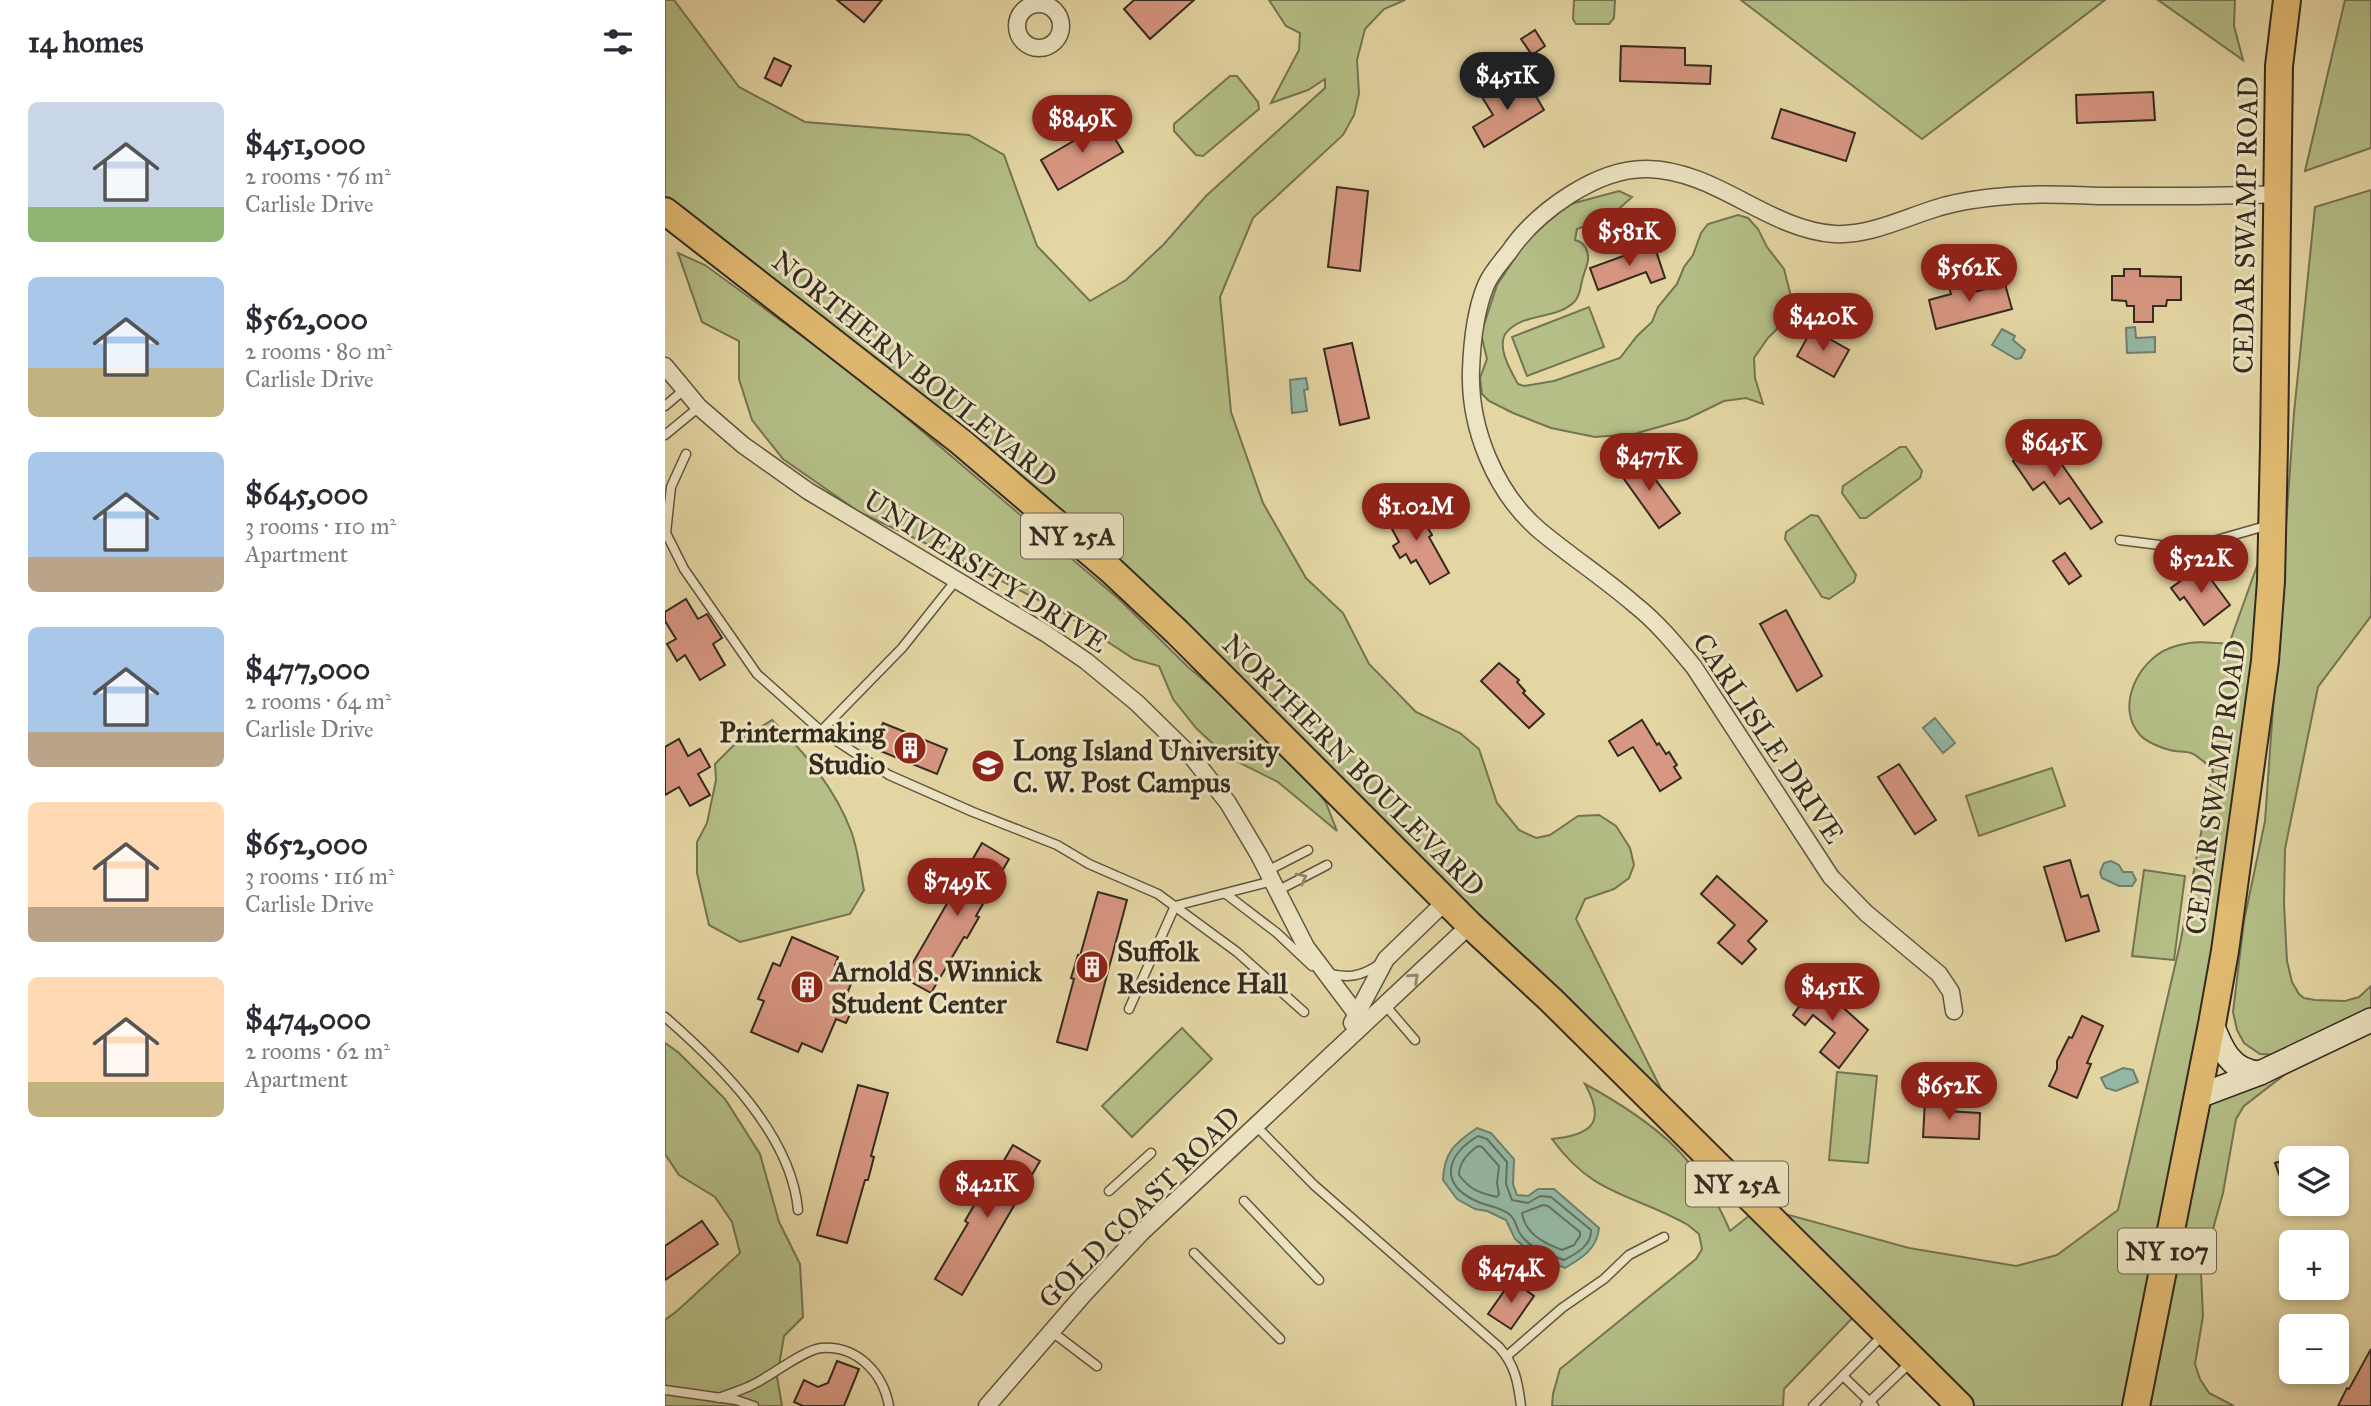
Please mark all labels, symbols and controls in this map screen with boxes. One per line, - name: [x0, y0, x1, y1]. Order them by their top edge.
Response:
- icon: filters: [599, 23, 637, 61]
- text: 14 homes: [28, 24, 143, 60]
- pin: $451K: [1458, 52, 1556, 112]
- text: $451K: [1476, 61, 1538, 89]
- street label: CEDAR SWAMP ROAD: [2225, 76, 2266, 374]
- pin: $849K: [1033, 96, 1131, 155]
- text: $849K: [1048, 104, 1116, 132]
- text: $451,000: [245, 126, 366, 162]
- icon: home: [84, 130, 168, 214]
- text: 2 rooms · 76 m²: [245, 162, 391, 190]
- text: Carlisle Drive: [245, 190, 374, 218]
- pin: $581K: [1580, 208, 1678, 268]
- text: $581K: [1598, 217, 1660, 245]
- street label: NORTHERN BOULEVARD: [765, 243, 1065, 495]
- pin: $562K: [1920, 244, 2018, 304]
- text: $562K: [1937, 253, 2001, 281]
- pin: $420K: [1774, 294, 1872, 353]
- text: $562,000: [245, 301, 368, 337]
- text: $420K: [1789, 302, 1857, 330]
- icon: home: [84, 305, 168, 389]
- text: 2 rooms · 80 m²: [245, 337, 392, 365]
- text: Carlisle Drive: [245, 365, 374, 393]
- pin: $645K: [2005, 420, 2103, 479]
- text: $645K: [2021, 428, 2087, 456]
- pin: $477K: [1600, 434, 1698, 493]
- text: $477K: [1616, 442, 1682, 470]
- text: $645,000: [245, 476, 368, 512]
- icon: home: [84, 480, 168, 564]
- street label: UNIVERSITY DRIVE: [857, 482, 1114, 661]
- pin: $1.02M: [1359, 484, 1473, 543]
- text: $1.02M: [1378, 492, 1454, 520]
- text: 3 rooms · 110 m²: [245, 512, 396, 540]
- road number: NY 25A: [1021, 514, 1123, 558]
- pin: $522K: [2152, 536, 2250, 595]
- text: Apartment: [245, 540, 348, 568]
- text: $522K: [2169, 544, 2233, 572]
- street label: CARLISLE DRIVE: [1685, 626, 1852, 850]
- street label: NORTHERN BOULEVARD: [1215, 627, 1492, 904]
- street label: CEDAR SWAMP ROAD: [2177, 637, 2254, 937]
- text: $477,000: [245, 651, 370, 687]
- icon: home: [84, 655, 168, 739]
- text: 2 rooms · 64 m²: [245, 687, 391, 715]
- text: Carlisle Drive: [245, 715, 374, 743]
- place label: Printermaking Studio: [720, 715, 886, 782]
- building icon: Printermaking Studio: [891, 729, 929, 767]
- place label: Long Island University C. W. Post Campus: [1013, 733, 1280, 800]
- school or university icon: Long Island University C. W. Post Campus: [969, 747, 1007, 785]
- text: $652,000: [245, 826, 368, 862]
- icon: home: [84, 830, 168, 914]
- pin: $749K: [908, 858, 1006, 918]
- text: 3 rooms · 116 m²: [245, 862, 395, 890]
- text: $749K: [923, 867, 991, 895]
- one-way arrow: [1295, 873, 1307, 887]
- text: Carlisle Drive: [245, 890, 374, 918]
- place label: Suffolk Residence Hall: [1117, 934, 1288, 1001]
- building icon: Suffolk Residence Hall: [1073, 948, 1111, 986]
- place label: Arnold S. Winnick Student Center: [829, 954, 1043, 1021]
- pin: $451K: [1783, 964, 1881, 1023]
- building icon: Arnold S. Winnick Student Center: [788, 968, 826, 1006]
- text: $451K: [1801, 972, 1863, 1000]
- one-way arrow: [1406, 973, 1419, 986]
- text: $474,000: [245, 1001, 371, 1037]
- icon: home: [84, 1005, 168, 1089]
- text: 2 rooms · 62 m²: [245, 1037, 390, 1065]
- pin: $652K: [1900, 1062, 1998, 1122]
- text: Apartment: [245, 1065, 348, 1093]
- text: $652K: [1917, 1071, 1981, 1099]
- street label: GOLD COAST ROAD: [1031, 1099, 1248, 1316]
- map controls: [2279, 1146, 2349, 1384]
- button: layers: [2279, 1146, 2349, 1216]
- pin: $421K: [938, 1160, 1036, 1220]
- road number: NY 25A: [1686, 1162, 1788, 1206]
- text: $421K: [955, 1169, 1019, 1197]
- road number: NY 107: [2118, 1228, 2216, 1274]
- button: +: [2279, 1230, 2349, 1300]
- pin: $474K: [1462, 1246, 1560, 1305]
- text: $474K: [1478, 1254, 1544, 1282]
- button: −: [2279, 1314, 2349, 1384]

